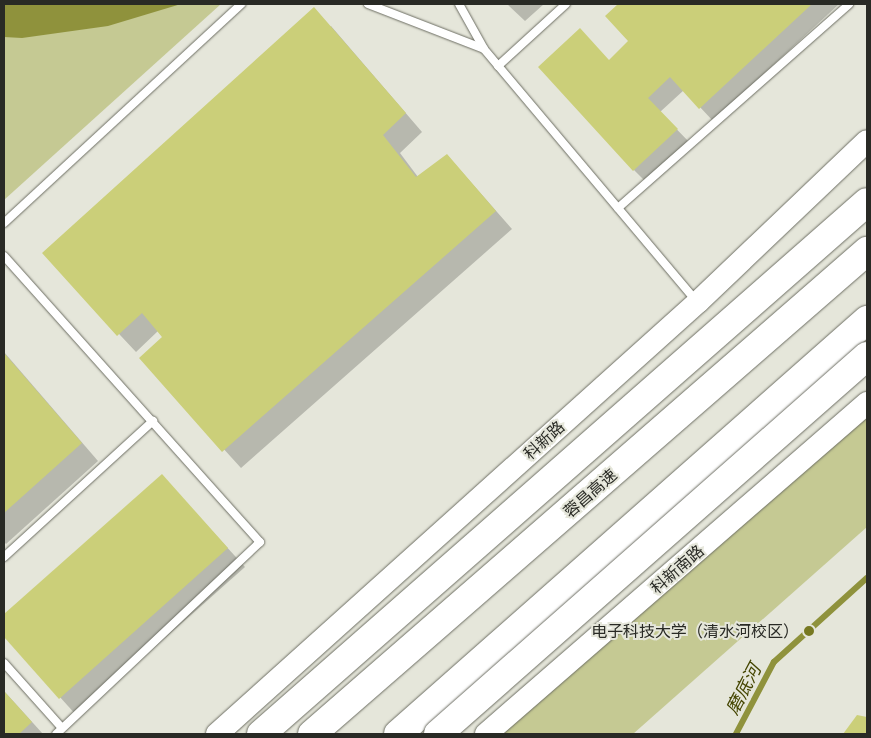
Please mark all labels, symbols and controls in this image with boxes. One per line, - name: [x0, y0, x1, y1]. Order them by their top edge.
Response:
- street label: 科新路: [520, 417, 568, 463]
- street label: 蓉昌高速: [560, 465, 620, 521]
- street label: 科新南路: [647, 541, 707, 597]
- place label: 电子科技大学（清水河校区）: [591, 621, 799, 641]
- marker: 电子科技大学（清水河校区）: [803, 625, 815, 637]
- water label: 磨底河: [721, 660, 765, 718]

